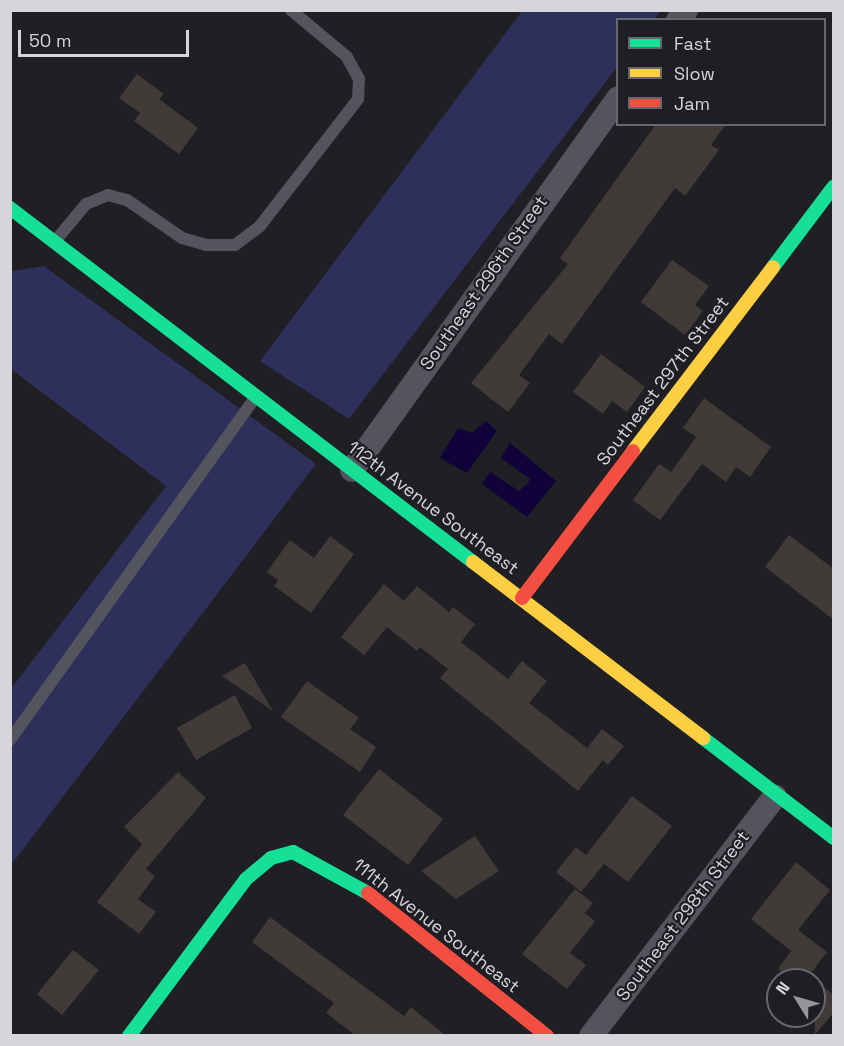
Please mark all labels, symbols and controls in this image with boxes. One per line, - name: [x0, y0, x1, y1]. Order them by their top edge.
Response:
- scale bar: [21, 18, 192, 56]
- legend: [616, 18, 826, 126]
- text: 50 m: [29, 29, 71, 52]
- text: Fast: [674, 32, 711, 55]
- text: Slow: [674, 62, 715, 85]
- text: Jam: [674, 92, 710, 115]
- street label: Southeast 296th Street: [416, 192, 552, 374]
- street label: Southeast 297th Street: [592, 292, 734, 470]
- street label: 112th Avenue Southeast: [343, 436, 523, 580]
- street label: Southeast 298th Street: [612, 827, 754, 1005]
- street label: 111th Avenue Southeast: [348, 854, 524, 998]
- north arrow: [766, 968, 826, 1028]
- text: N: [771, 977, 794, 999]

